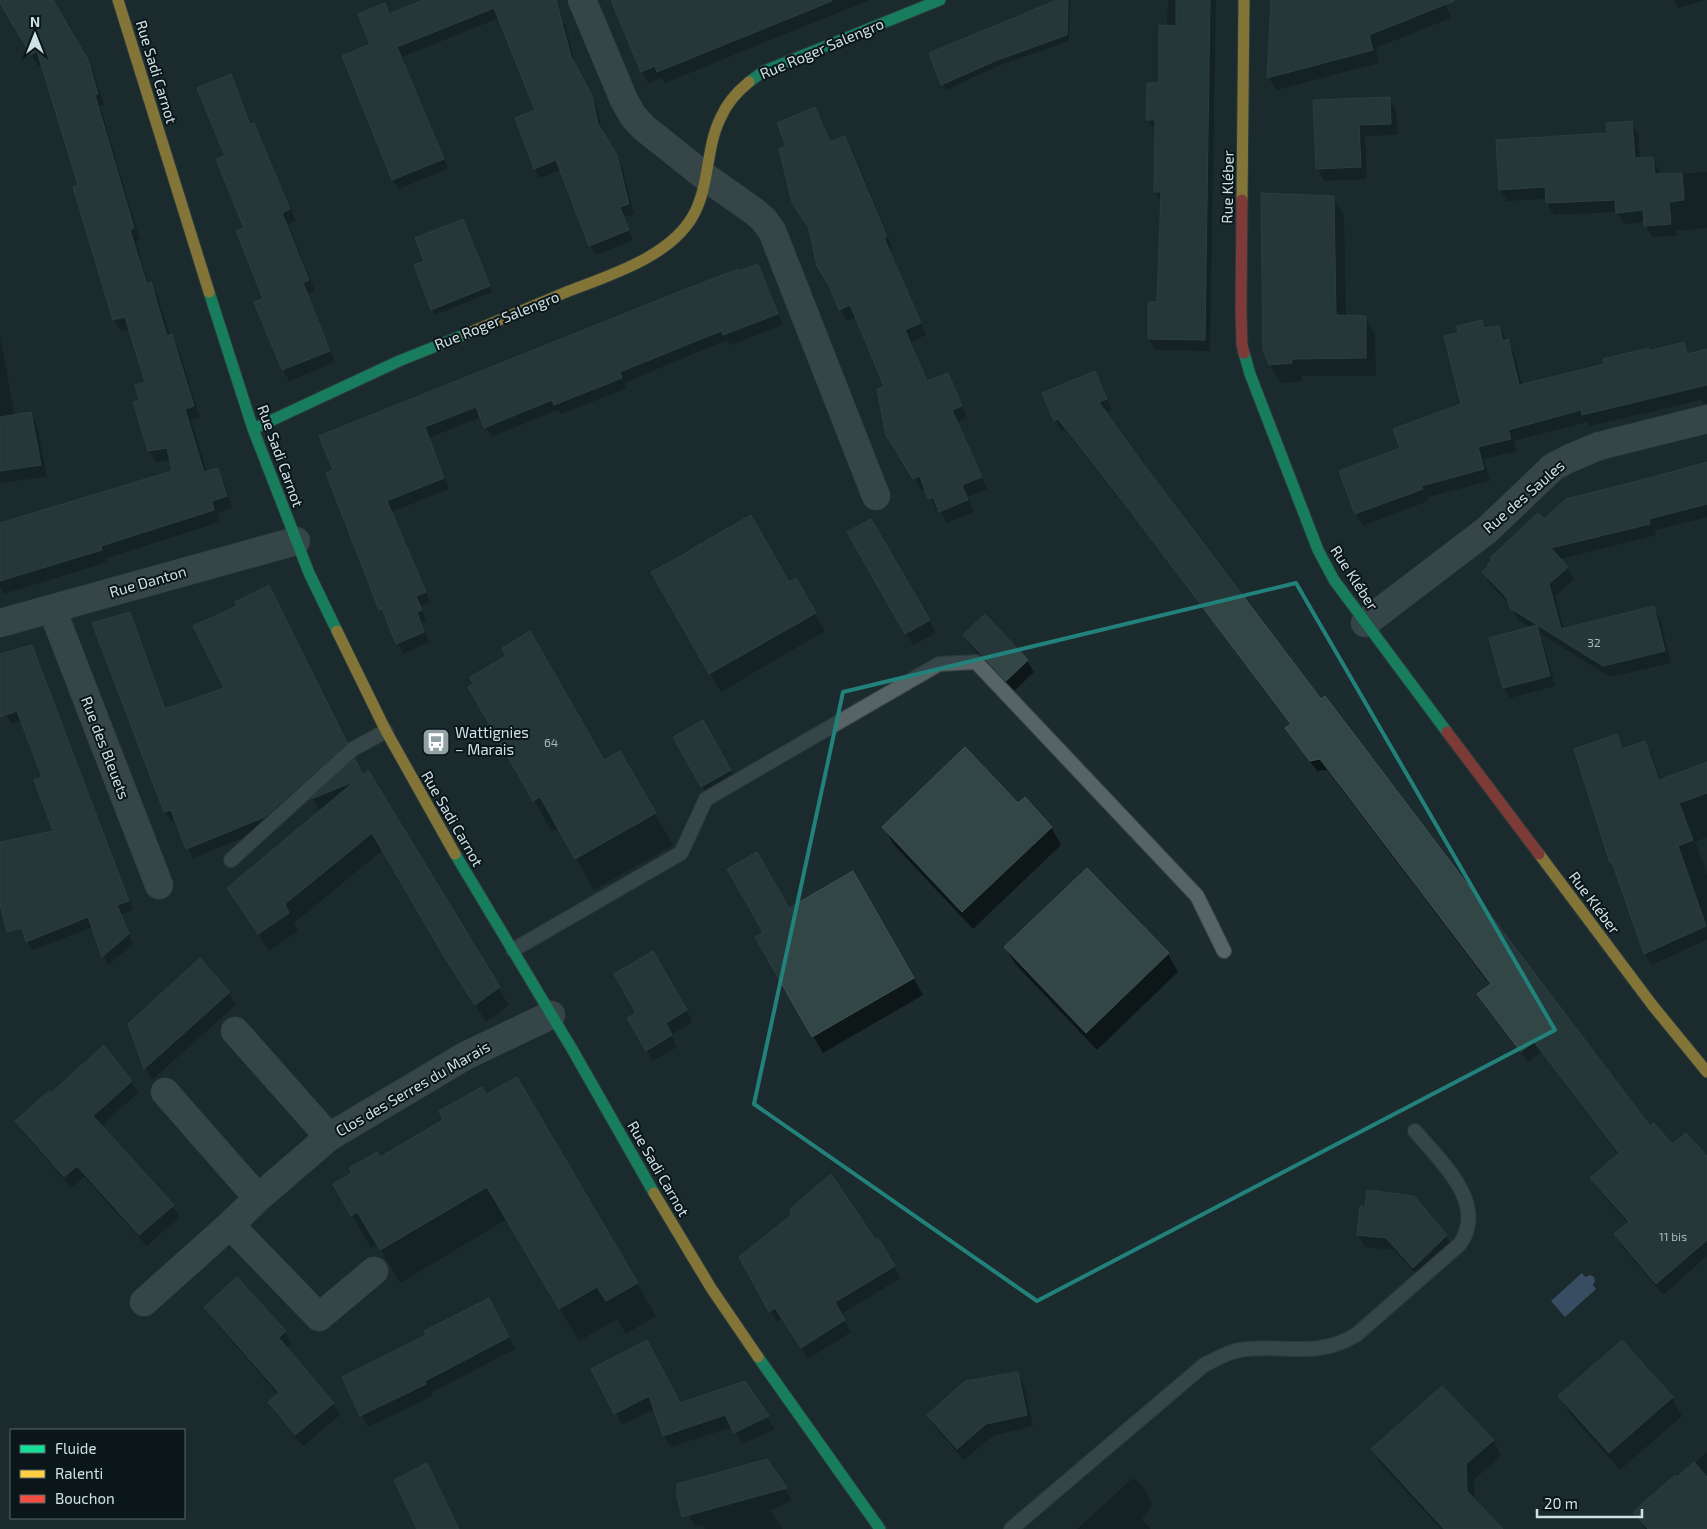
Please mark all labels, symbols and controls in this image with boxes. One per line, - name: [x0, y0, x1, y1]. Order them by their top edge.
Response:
- north arrow: [10, 10, 60, 60]
- text: N: [30, 13, 40, 30]
- street label: Rue Roger Salengro: [757, 14, 886, 82]
- street label: Rue Sadi Carnot: [133, 18, 181, 126]
- street label: Rue Kléber: [1217, 150, 1237, 224]
- street label: Rue Roger Salengro: [432, 287, 562, 353]
- street label: Rue Sadi Carnot: [254, 402, 308, 509]
- street label: Rue des Saules: [1479, 456, 1568, 537]
- street label: Rue Kléber: [1327, 542, 1382, 613]
- street label: Rue Danton: [107, 561, 188, 601]
- house number: 32: [1587, 635, 1601, 649]
- street label: Rue des Bleuets: [78, 694, 134, 802]
- place label: Wattignies – Marais: [455, 723, 529, 758]
- bus stop icon: Wattignies – Marais: [421, 727, 451, 757]
- house number: 64: [544, 735, 558, 749]
- street label: Rue Sadi Carnot: [418, 768, 488, 870]
- street label: Rue Kléber: [1566, 868, 1624, 937]
- street label: Clos des Serres du Marais: [332, 1037, 493, 1140]
- street label: Rue Sadi Carnot: [624, 1118, 694, 1220]
- house number: 11 bis: [1659, 1229, 1687, 1243]
- legend: [10, 1429, 185, 1519]
- text: Fluide: [55, 1439, 96, 1457]
- text: Ralenti: [55, 1464, 103, 1482]
- scale bar: [1537, 1486, 1642, 1518]
- text: Bouchon: [55, 1489, 115, 1507]
- text: 20 m: [1544, 1494, 1578, 1512]

